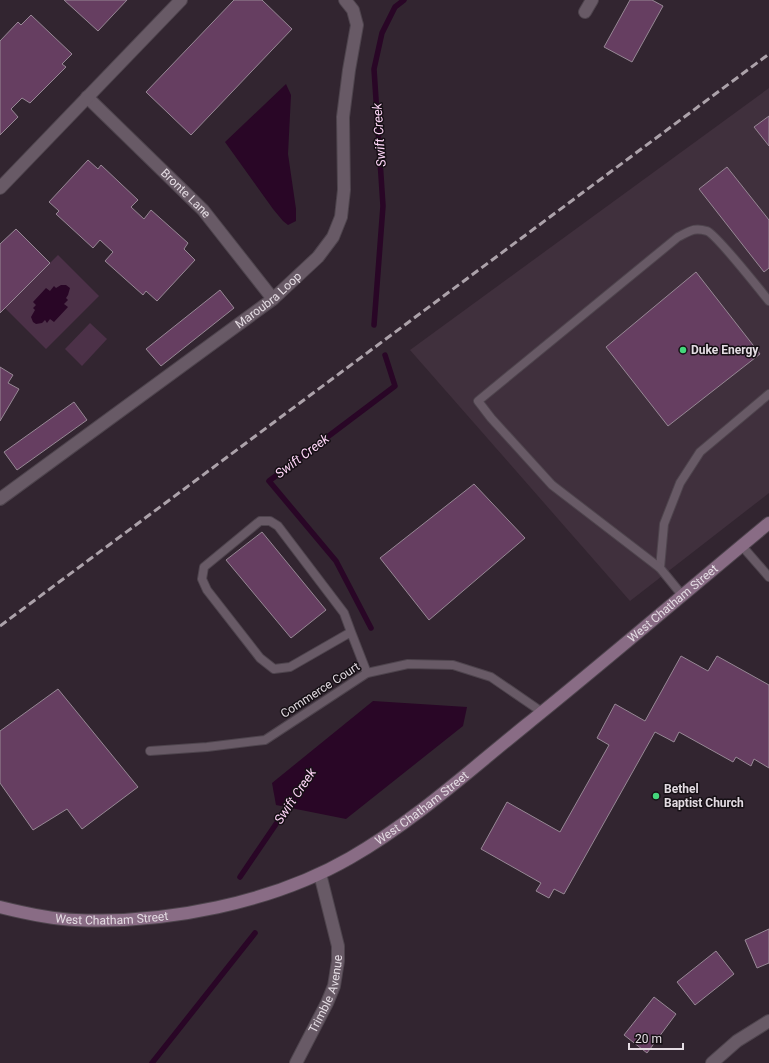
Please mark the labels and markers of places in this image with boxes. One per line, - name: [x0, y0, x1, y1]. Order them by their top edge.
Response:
- place label: Duke Energy: [691, 343, 759, 357]
- marker: Duke Energy: [678, 345, 688, 355]
- place label: Bethel Baptist Church: [664, 782, 744, 810]
- marker: Bethel Baptist Church: [651, 791, 661, 801]

